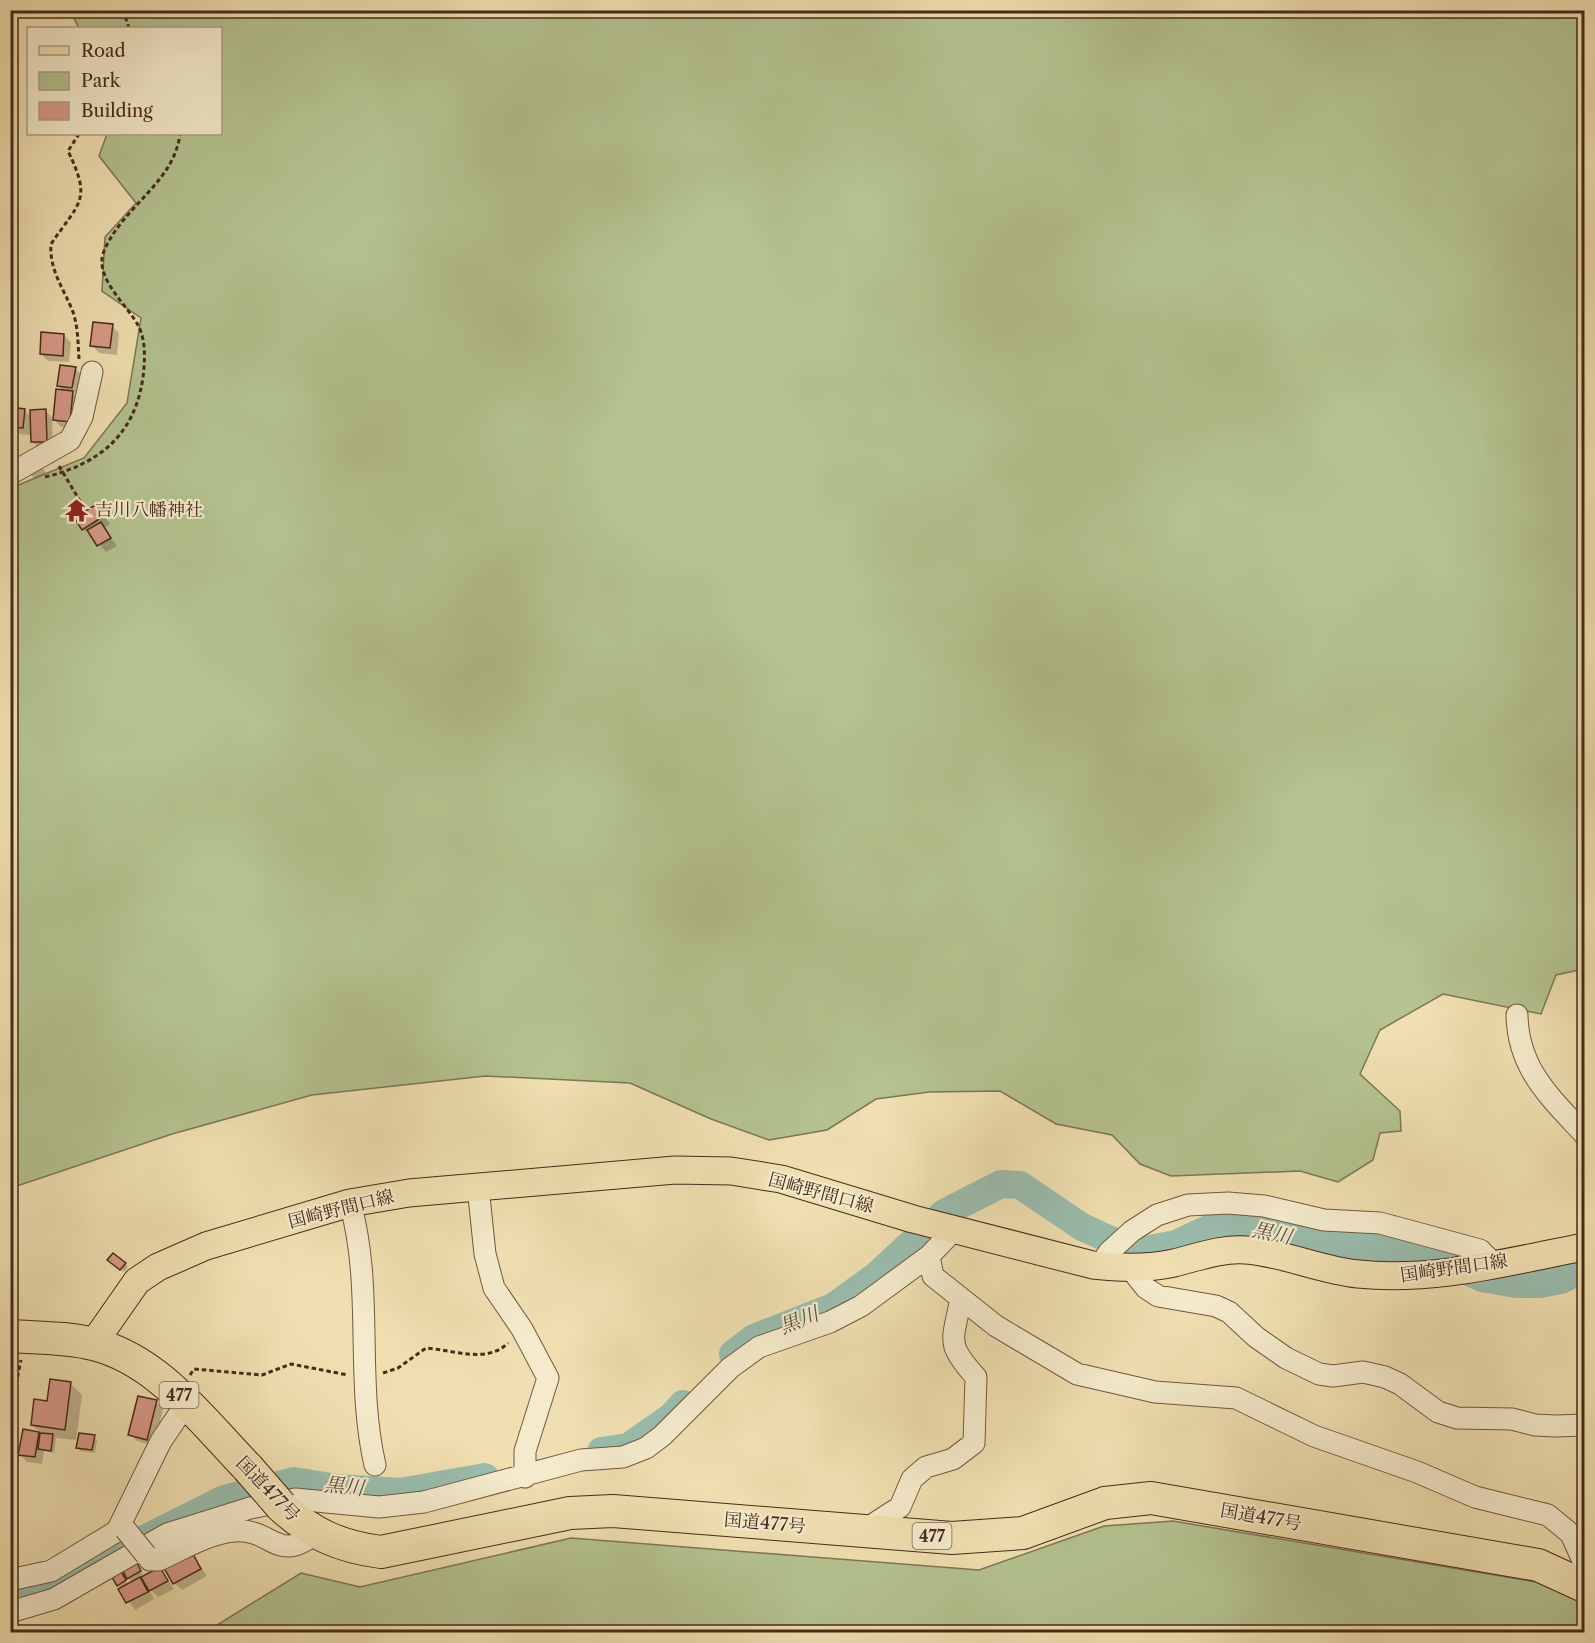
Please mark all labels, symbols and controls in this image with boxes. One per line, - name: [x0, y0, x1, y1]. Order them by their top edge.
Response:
- legend: [27, 27, 222, 135]
- text: Road: [81, 40, 126, 62]
- text: Park: [81, 70, 122, 92]
- text: Building: [81, 100, 153, 122]
- temple icon: 吉川八幡神社: [64, 497, 90, 523]
- place label: 吉川八幡神社: [95, 499, 203, 521]
- street label: 国崎野間口線: [766, 1168, 876, 1218]
- street label: 国崎野間口線: [286, 1185, 396, 1233]
- water label: 黒川: [1250, 1217, 1296, 1249]
- street label: 国崎野間口線: [1399, 1250, 1509, 1286]
- water label: 黒川: [776, 1301, 824, 1339]
- road number: 477: [160, 1382, 198, 1408]
- street label: 国道477号: [232, 1452, 304, 1526]
- water label: 黒川: [323, 1472, 367, 1500]
- street label: 国道477号: [1219, 1499, 1303, 1535]
- street label: 国道477号: [723, 1508, 807, 1538]
- road number: 477: [912, 1523, 952, 1549]

